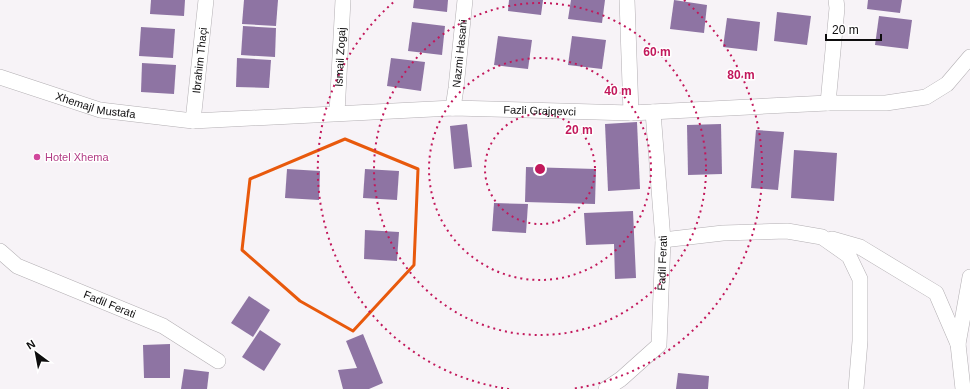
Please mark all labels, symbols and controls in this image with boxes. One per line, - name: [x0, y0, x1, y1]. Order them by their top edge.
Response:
- scale bar: [826, 16, 881, 42]
- street label: Nazmi Hasani: [450, 19, 469, 88]
- text: 20 m: [832, 23, 859, 37]
- street label: Ibrahim Thaçi: [190, 27, 209, 94]
- street label: Ismail Zogaj: [332, 27, 348, 87]
- text: 60 m: [643, 45, 671, 59]
- text: 80 m: [727, 68, 755, 82]
- text: 40 m: [604, 84, 632, 98]
- street label: Xhemajl Mustafa: [54, 90, 137, 120]
- street label: Fazli Grajqevci: [503, 103, 576, 117]
- text: 20 m: [565, 123, 593, 137]
- place label: Hotel Xhema: [45, 151, 109, 163]
- marker: Hotel Xhema: [32, 152, 42, 162]
- centre of rings: [533, 162, 547, 176]
- street label: Fadil Ferati: [655, 235, 669, 291]
- street label: Fadil Ferati: [82, 288, 138, 320]
- north arrow: [16, 333, 56, 373]
- text: N: [24, 337, 37, 352]

